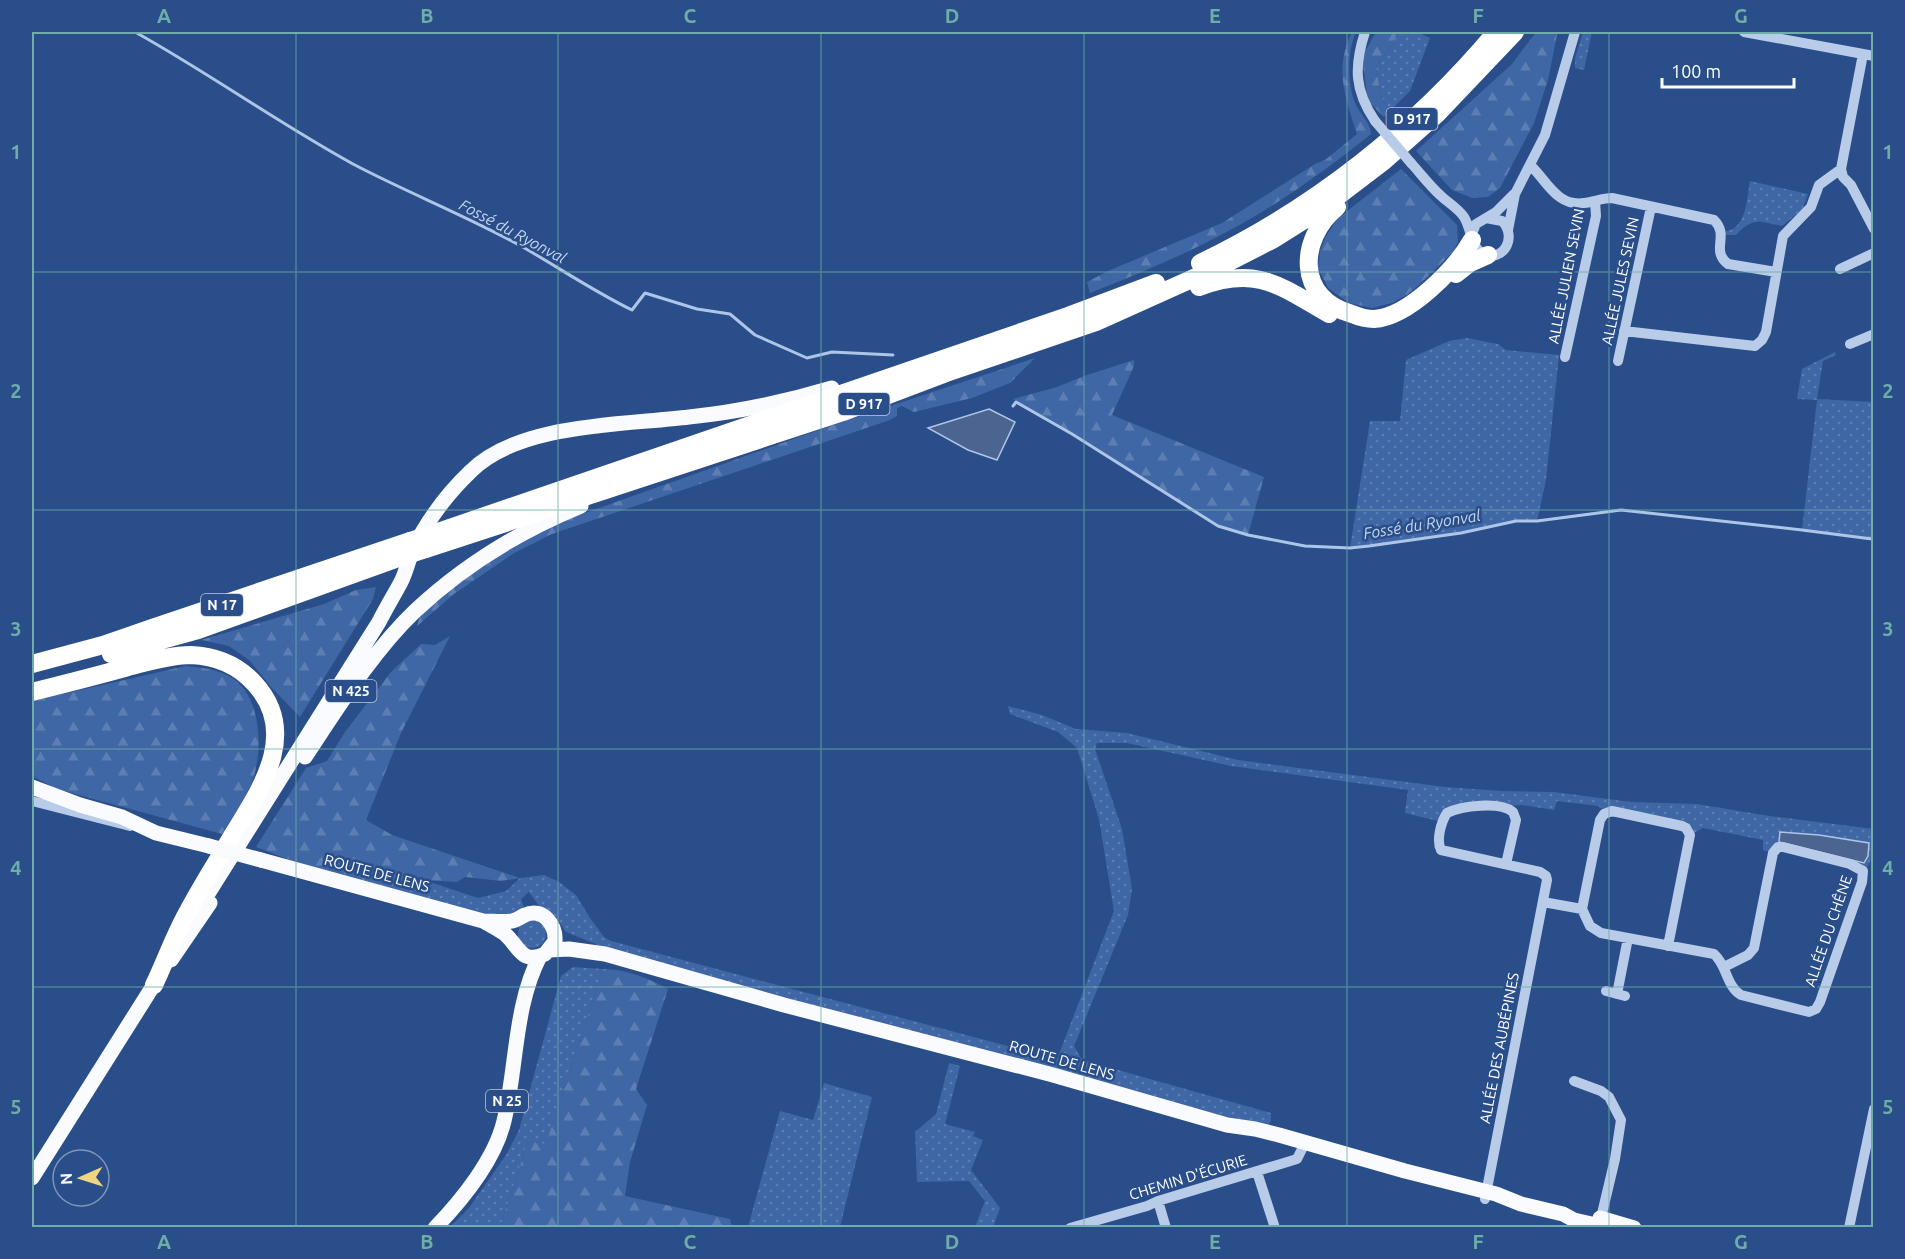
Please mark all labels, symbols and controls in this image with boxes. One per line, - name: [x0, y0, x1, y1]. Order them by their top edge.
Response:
- text: A: [157, 4, 171, 27]
- text: B: [420, 4, 434, 27]
- text: C: [684, 4, 697, 27]
- text: D: [945, 4, 959, 27]
- text: E: [1209, 4, 1221, 27]
- text: F: [1472, 4, 1484, 27]
- text: G: [1734, 4, 1748, 27]
- scale bar: [1662, 51, 1794, 89]
- text: 100 m: [1671, 61, 1721, 81]
- road number: D 917: [1386, 108, 1438, 130]
- text: 1: [10, 140, 22, 163]
- text: 1: [1882, 140, 1894, 163]
- water label: Fossé du Ryonval: [456, 195, 570, 267]
- street label: ALLÉE JULIEN SEVIN: [1545, 207, 1587, 345]
- street label: ALLÉE JULES SEVIN: [1598, 215, 1642, 347]
- text: 2: [10, 379, 22, 402]
- text: 2: [1882, 379, 1894, 402]
- road number: D 917: [838, 393, 890, 415]
- water label: Fossé du Ryonval: [1362, 506, 1483, 542]
- road number: N 17: [201, 594, 243, 616]
- text: 3: [10, 617, 22, 640]
- text: 3: [1882, 617, 1894, 640]
- road number: N 425: [326, 680, 376, 702]
- street label: ROUTE DE LENS: [322, 851, 432, 895]
- text: 4: [10, 856, 22, 879]
- text: 4: [1882, 856, 1894, 879]
- street label: ALLÉE DU CHÊNE: [1801, 873, 1855, 989]
- street label: ALLÉE DES AUBÉPINES: [1476, 971, 1522, 1125]
- street label: ROUTE DE LENS: [1008, 1037, 1117, 1083]
- road number: N 25: [486, 1090, 528, 1112]
- text: 5: [10, 1095, 22, 1118]
- text: 5: [1882, 1095, 1894, 1118]
- north arrow: [51, 1148, 111, 1208]
- street label: CHEMIN D'ÉCURIE: [1127, 1151, 1249, 1203]
- text: N: [57, 1172, 75, 1185]
- text: A: [157, 1230, 171, 1253]
- text: B: [420, 1230, 434, 1253]
- text: C: [684, 1230, 697, 1253]
- text: D: [945, 1230, 959, 1253]
- text: E: [1209, 1230, 1221, 1253]
- text: F: [1472, 1230, 1484, 1253]
- text: G: [1734, 1230, 1748, 1253]

